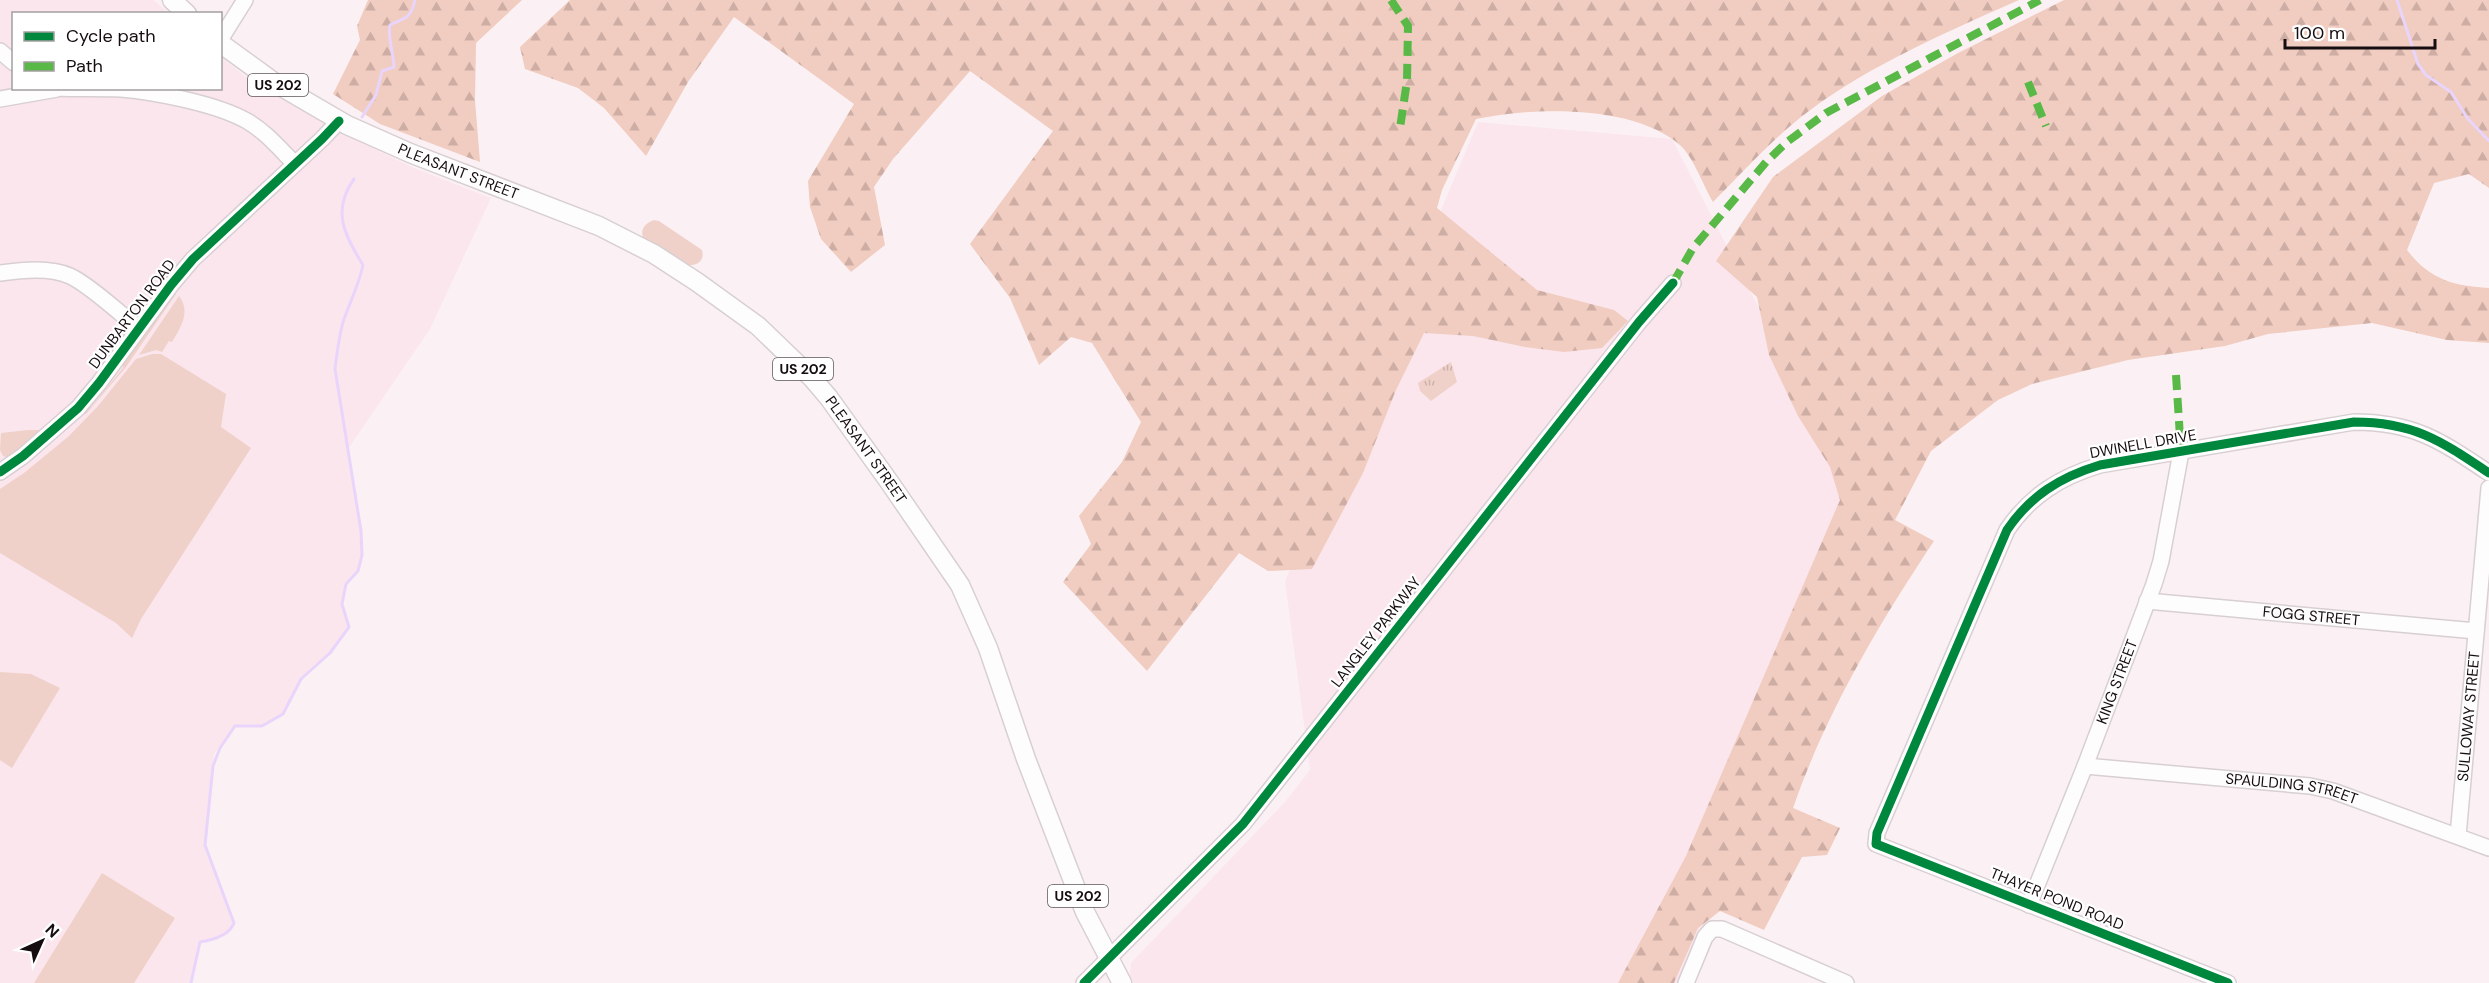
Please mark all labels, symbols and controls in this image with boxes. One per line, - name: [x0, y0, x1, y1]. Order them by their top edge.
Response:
- legend: [12, 12, 222, 90]
- scale bar: [2285, 12, 2435, 50]
- text: 100 m: [2294, 21, 2345, 45]
- text: Cycle path: [66, 24, 156, 48]
- text: Path: [66, 54, 103, 78]
- road number: US 202: [248, 74, 308, 96]
- street label: PLEASANT STREET: [395, 139, 521, 204]
- street label: DUNBARTON ROAD: [84, 255, 180, 373]
- road number: US 202: [773, 358, 833, 380]
- street label: PLEASANT STREET: [821, 392, 911, 508]
- street label: DWINELL DRIVE: [2088, 425, 2198, 463]
- street label: LANGLEY PARKWAY: [1327, 573, 1426, 691]
- street label: FOGG STREET: [2262, 602, 2361, 630]
- street label: KING STREET: [2092, 636, 2142, 727]
- street label: SULLOWAY STREET: [2453, 650, 2484, 783]
- street label: SPAULDING STREET: [2224, 769, 2361, 809]
- street label: THAYER POND ROAD: [1987, 863, 2127, 935]
- road number: US 202: [1048, 885, 1108, 907]
- north arrow: [12, 911, 72, 971]
- text: N: [41, 919, 64, 942]

